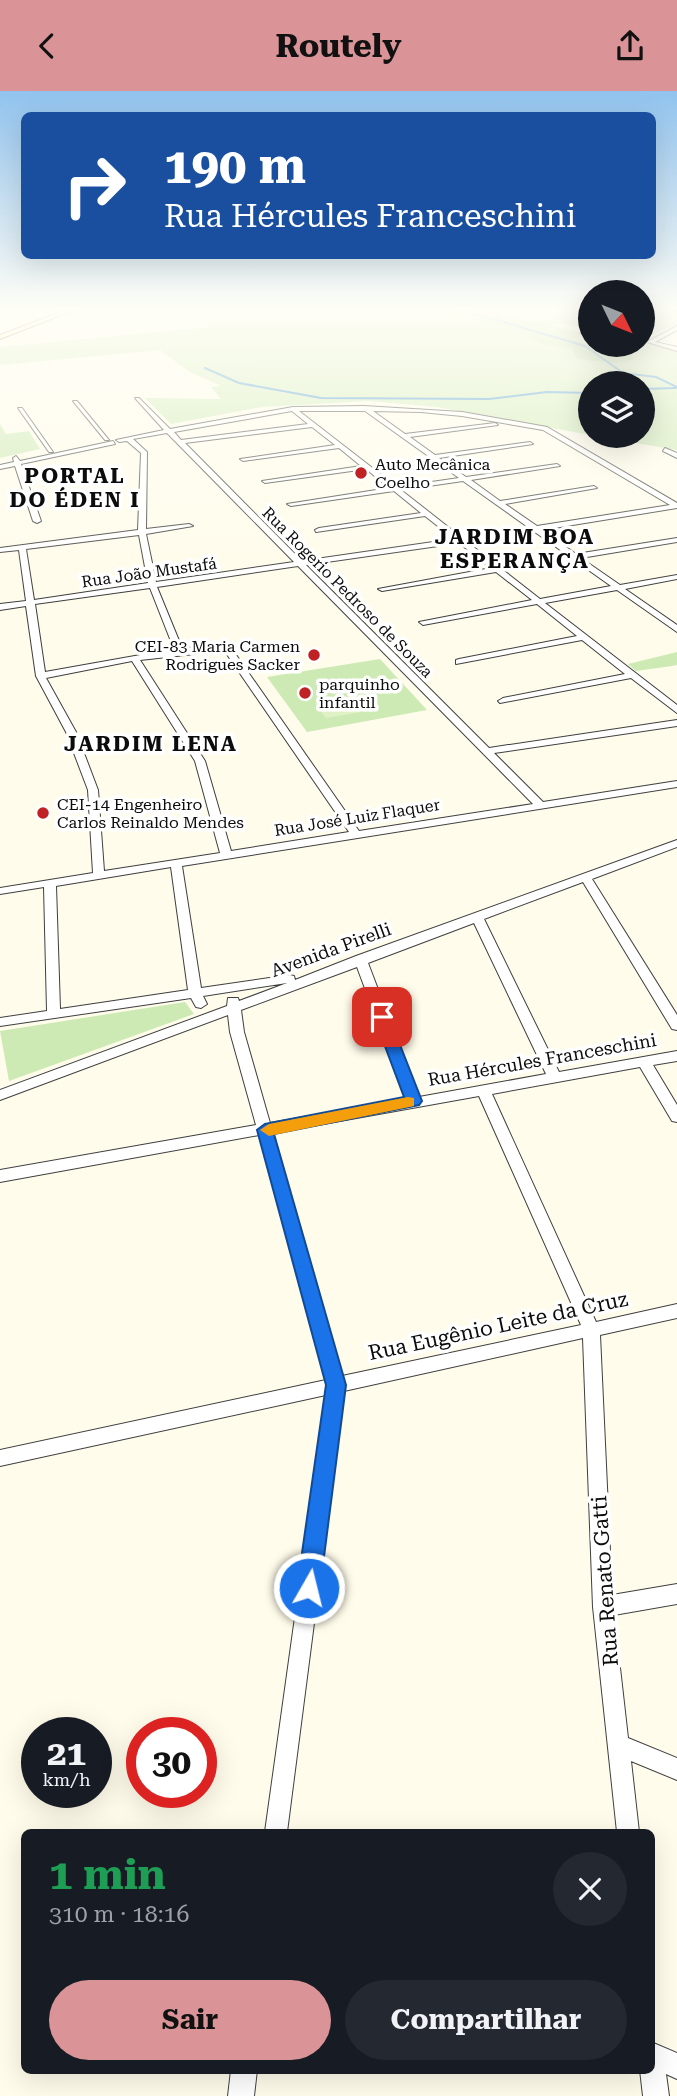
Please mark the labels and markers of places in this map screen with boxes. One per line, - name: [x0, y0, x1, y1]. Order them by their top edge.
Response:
- place label: Auto Mecânica Coelho: [375, 455, 491, 492]
- marker: Auto Mecânica Coelho: [353, 465, 369, 481]
- place label: CEI-83 Maria Carmen Rodrigues Sacker: [135, 637, 300, 674]
- marker: CEI-83 Maria Carmen Rodrigues Sacker: [306, 647, 322, 663]
- place label: parquinho infantil: [319, 675, 400, 712]
- marker: parquinho infantil: [297, 685, 313, 701]
- place label: CEI-14 Engenheiro Carlos Reinaldo Mendes: [57, 795, 244, 832]
- marker: CEI-14 Engenheiro Carlos Reinaldo Mendes: [35, 805, 51, 821]
- pin: [352, 987, 412, 1047]

